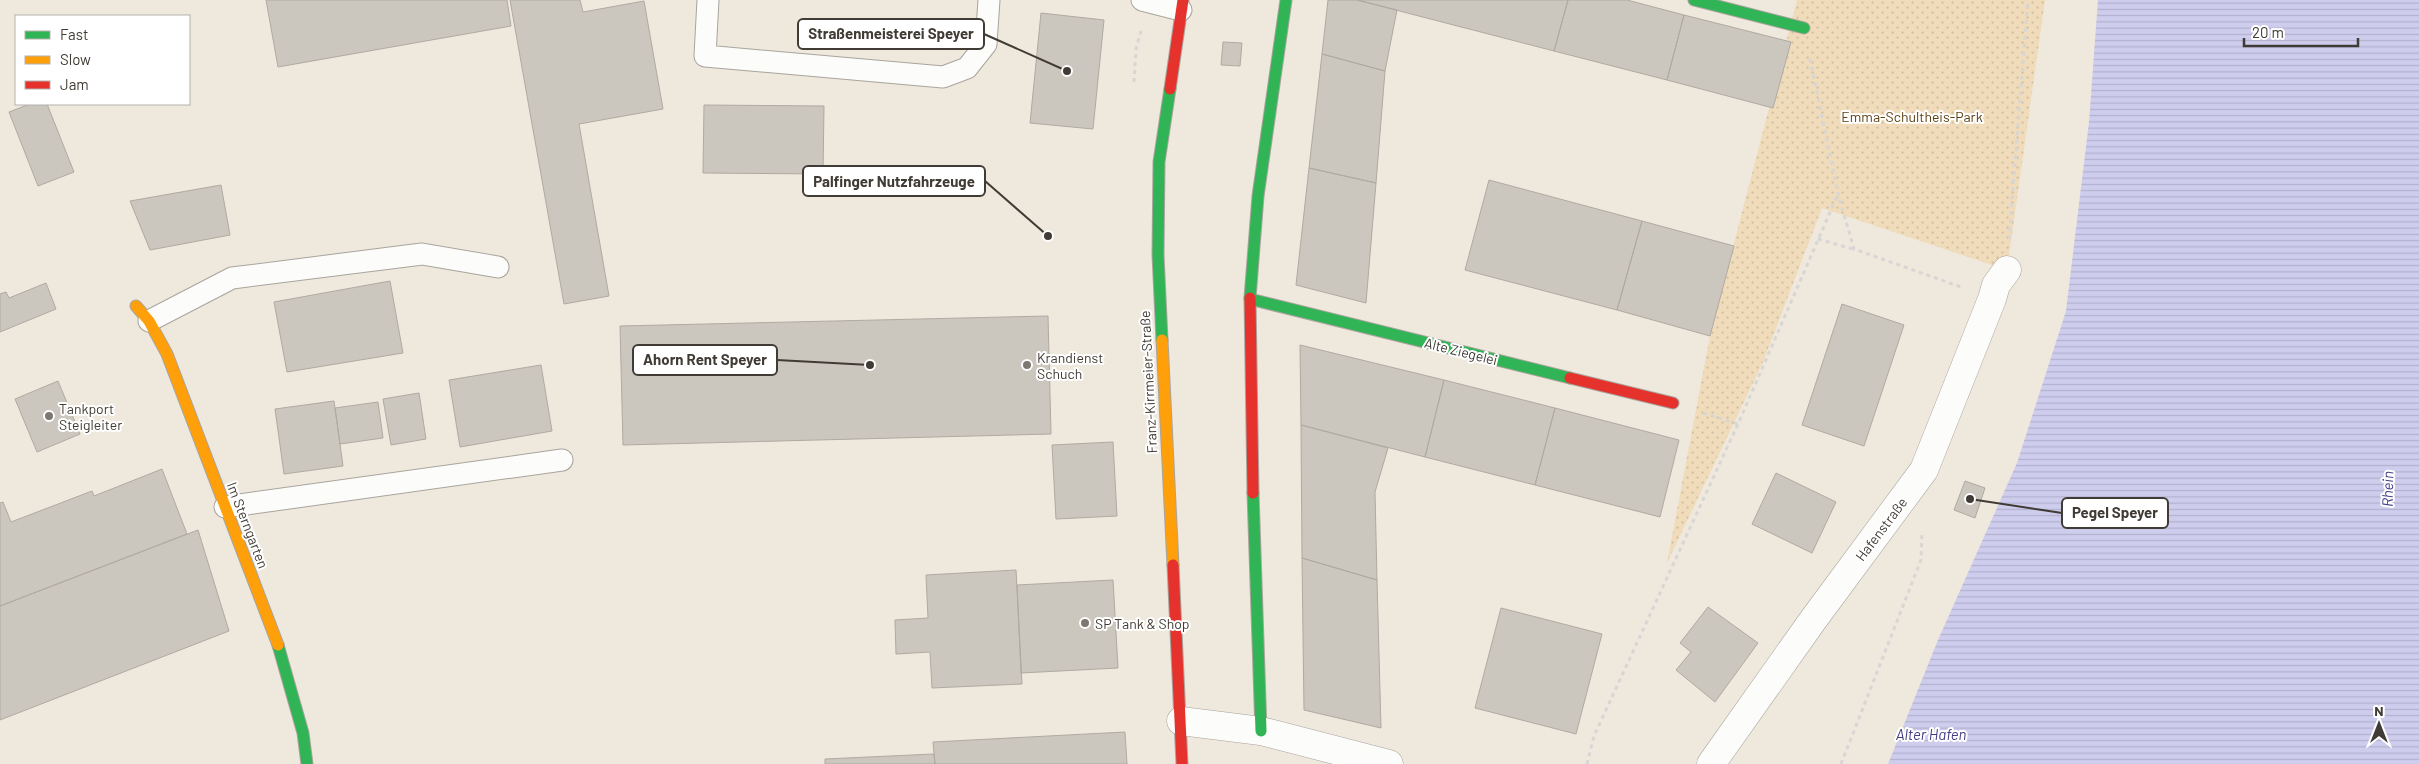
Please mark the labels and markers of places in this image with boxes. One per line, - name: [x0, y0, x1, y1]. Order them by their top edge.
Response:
- callout: Straßenmeisterei Speyer: [798, 19, 984, 49]
- callout: Palfinger Nutzfahrzeuge: [803, 166, 985, 196]
- callout: Ahorn Rent Speyer: [633, 345, 777, 375]
- place label: Krandienst Schuch: [1037, 349, 1103, 382]
- marker: Krandienst Schuch: [1021, 359, 1033, 371]
- place label: Tankport Steigleiter: [59, 400, 122, 433]
- marker: Tankport Steigleiter: [43, 410, 55, 422]
- callout: Pegel Speyer: [2062, 498, 2168, 528]
- place label: SP Tank & Shop: [1095, 615, 1190, 632]
- marker: SP Tank & Shop: [1079, 617, 1091, 629]

